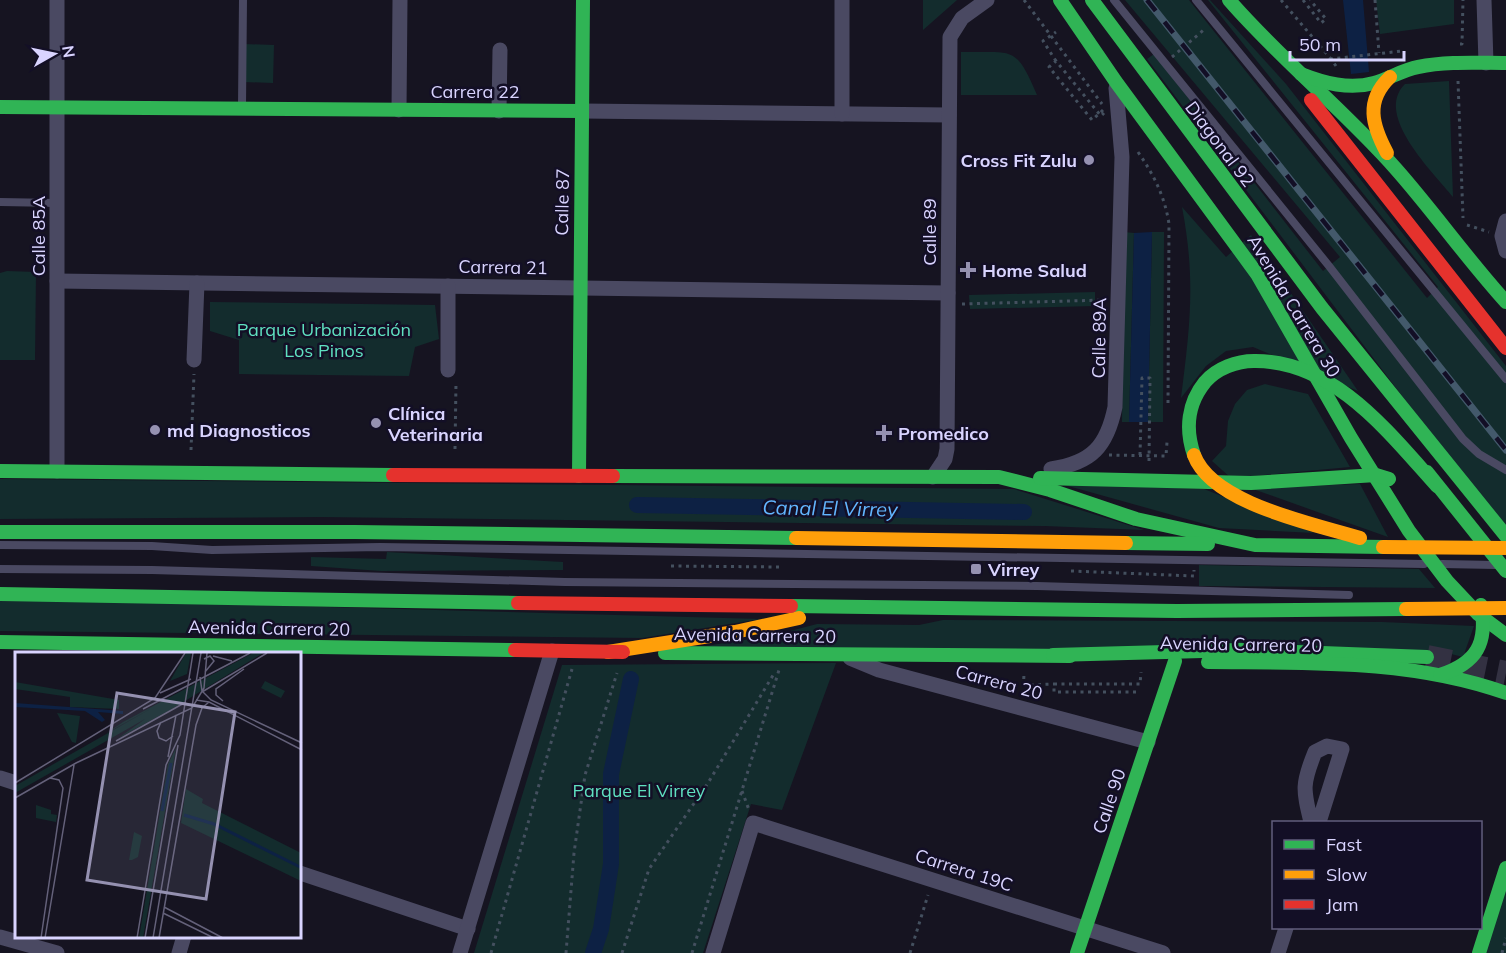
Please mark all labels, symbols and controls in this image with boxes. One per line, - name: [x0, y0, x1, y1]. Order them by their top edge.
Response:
- north arrow: [24, 24, 84, 84]
- scale bar: [1290, 24, 1404, 62]
- text: 50 m: [1299, 33, 1341, 56]
- text: N: [58, 44, 80, 59]
- street label: Carrera 22: [430, 80, 520, 103]
- street label: Diagonal 92: [1180, 97, 1260, 191]
- place label: Cross Fit Zulu: [960, 149, 1077, 172]
- marker: Cross Fit Zulu: [1082, 153, 1096, 167]
- street label: Calle 87: [550, 168, 574, 236]
- street label: Calle 85A: [27, 196, 50, 276]
- street label: Calle 89: [918, 198, 941, 266]
- street label: Avenida Carrera 30: [1242, 231, 1346, 381]
- street label: Carrera 21: [458, 255, 548, 279]
- place label: Home Salud: [982, 259, 1087, 282]
- marker: Home Salud: [959, 261, 977, 279]
- street label: Calle 89A: [1087, 297, 1111, 379]
- park label: Parque Urbanización Los Pinos: [237, 318, 411, 362]
- place label: Clínica Veterinaria: [387, 402, 483, 446]
- marker: Clínica Veterinaria: [369, 416, 383, 430]
- place label: md Diagnosticos: [167, 419, 311, 442]
- place label: Promedico: [898, 422, 989, 445]
- marker: md Diagnosticos: [148, 423, 162, 437]
- marker: Promedico: [875, 424, 893, 442]
- water label: Canal El Virrey: [762, 494, 899, 522]
- place label: Virrey: [987, 558, 1039, 581]
- marker: Virrey: [969, 562, 983, 576]
- street label: Avenida Carrera 20: [188, 615, 350, 641]
- street label: Avenida Carrera 20: [674, 622, 836, 648]
- street label: Avenida Carrera 20: [1160, 631, 1322, 657]
- inset map: [15, 652, 302, 938]
- street label: Carrera 20: [953, 659, 1045, 705]
- street label: Calle 90: [1087, 765, 1131, 837]
- park label: Parque El Virrey: [573, 779, 706, 802]
- legend: [1272, 821, 1482, 929]
- text: Fast: [1326, 833, 1362, 856]
- street label: Carrera 19C: [912, 843, 1016, 897]
- text: Slow: [1326, 863, 1368, 886]
- text: Jam: [1326, 893, 1359, 916]

